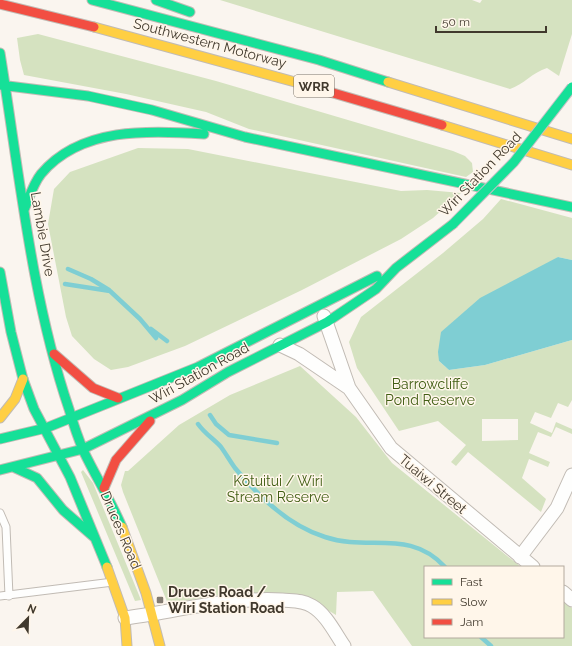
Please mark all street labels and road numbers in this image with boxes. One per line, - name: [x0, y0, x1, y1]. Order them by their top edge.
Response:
- street label: Southwestern Motorway: [132, 15, 289, 71]
- road number: WRR: [294, 75, 334, 97]
- street label: Wiri Station Road: [436, 128, 524, 220]
- street label: Lambie Drive: [28, 190, 58, 278]
- street label: Wiri Station Road: [146, 339, 252, 407]
- street label: Tuaiwi Street: [396, 451, 470, 517]
- street label: Druces Road: [97, 489, 145, 571]

